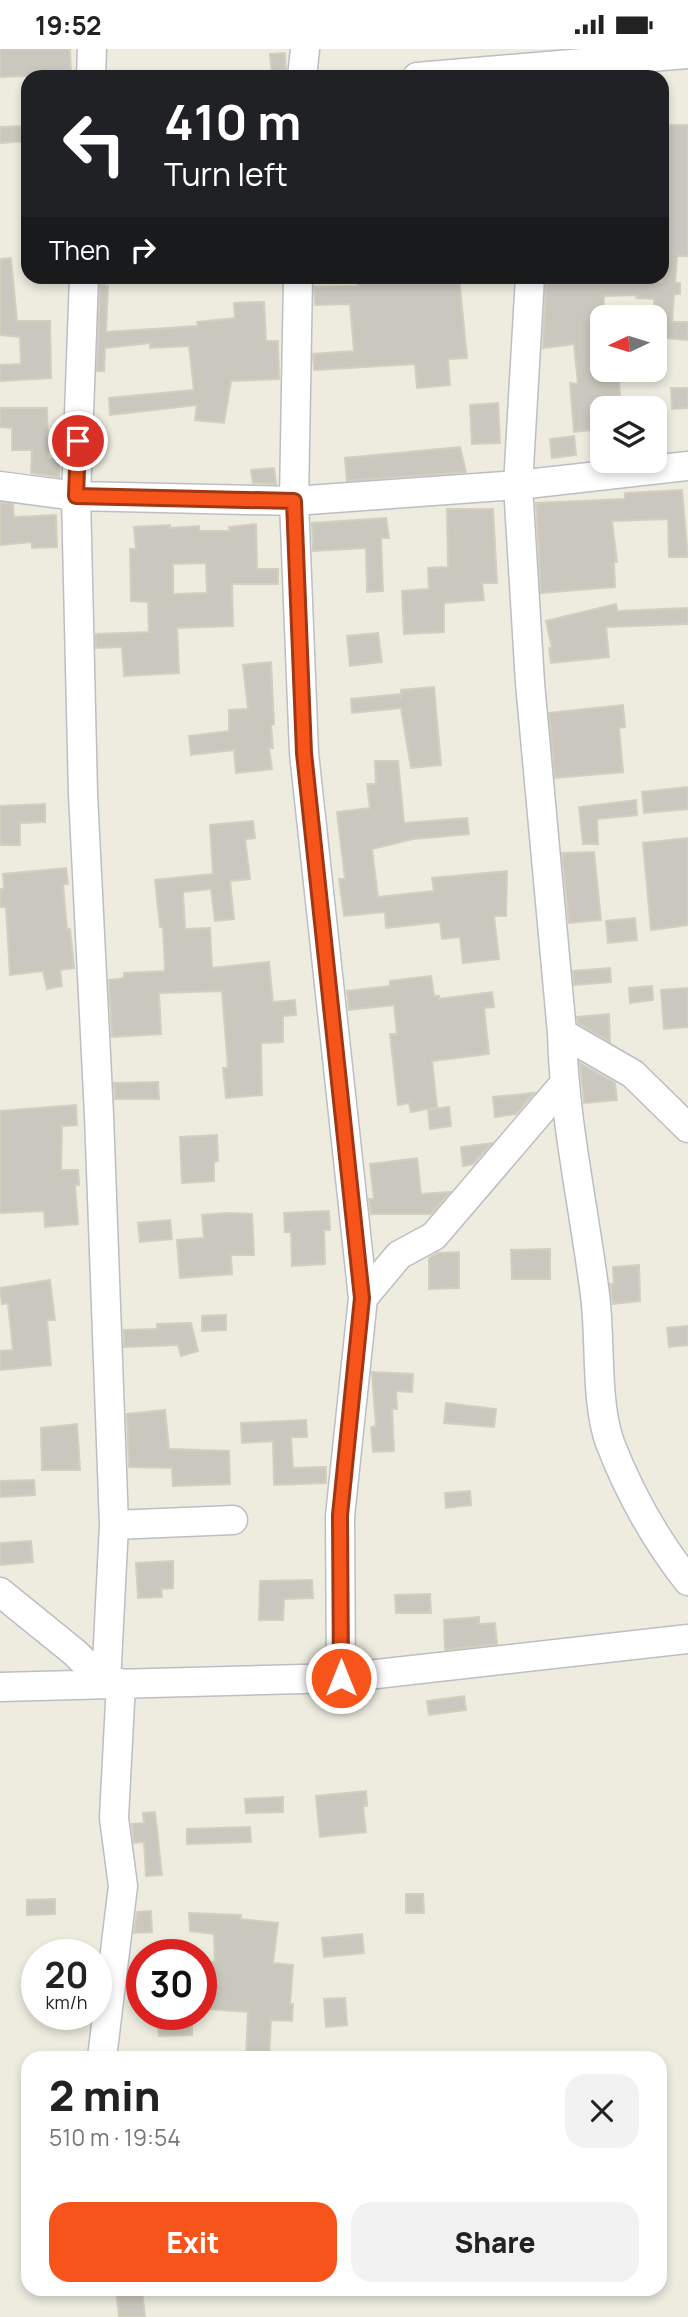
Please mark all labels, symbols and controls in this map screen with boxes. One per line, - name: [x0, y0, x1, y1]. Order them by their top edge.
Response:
- text: 19:52: [35, 7, 102, 43]
- text: 410 m: [164, 88, 301, 155]
- icon: left: [49, 98, 140, 189]
- text: Turn left: [164, 152, 288, 196]
- icon: right: [124, 231, 162, 269]
- text: Then: [49, 232, 110, 268]
- north arrow: [590, 305, 667, 381]
- map controls: [590, 305, 667, 473]
- button: layers: [590, 396, 667, 473]
- pin: [48, 411, 108, 471]
- icon: arrive: [59, 422, 97, 460]
- position arrow: [304, 1641, 378, 1715]
- speed limit sign: 30: [126, 1939, 217, 2030]
- text: 20: [45, 1951, 88, 1999]
- text: km/h: [46, 1990, 87, 2014]
- text: 2 min: [49, 2066, 160, 2124]
- button: close: [565, 2074, 639, 2148]
- text: 510 m · 19:54: [49, 2121, 181, 2153]
- button: Exit: [49, 2202, 337, 2282]
- button: Share: [351, 2202, 639, 2282]

